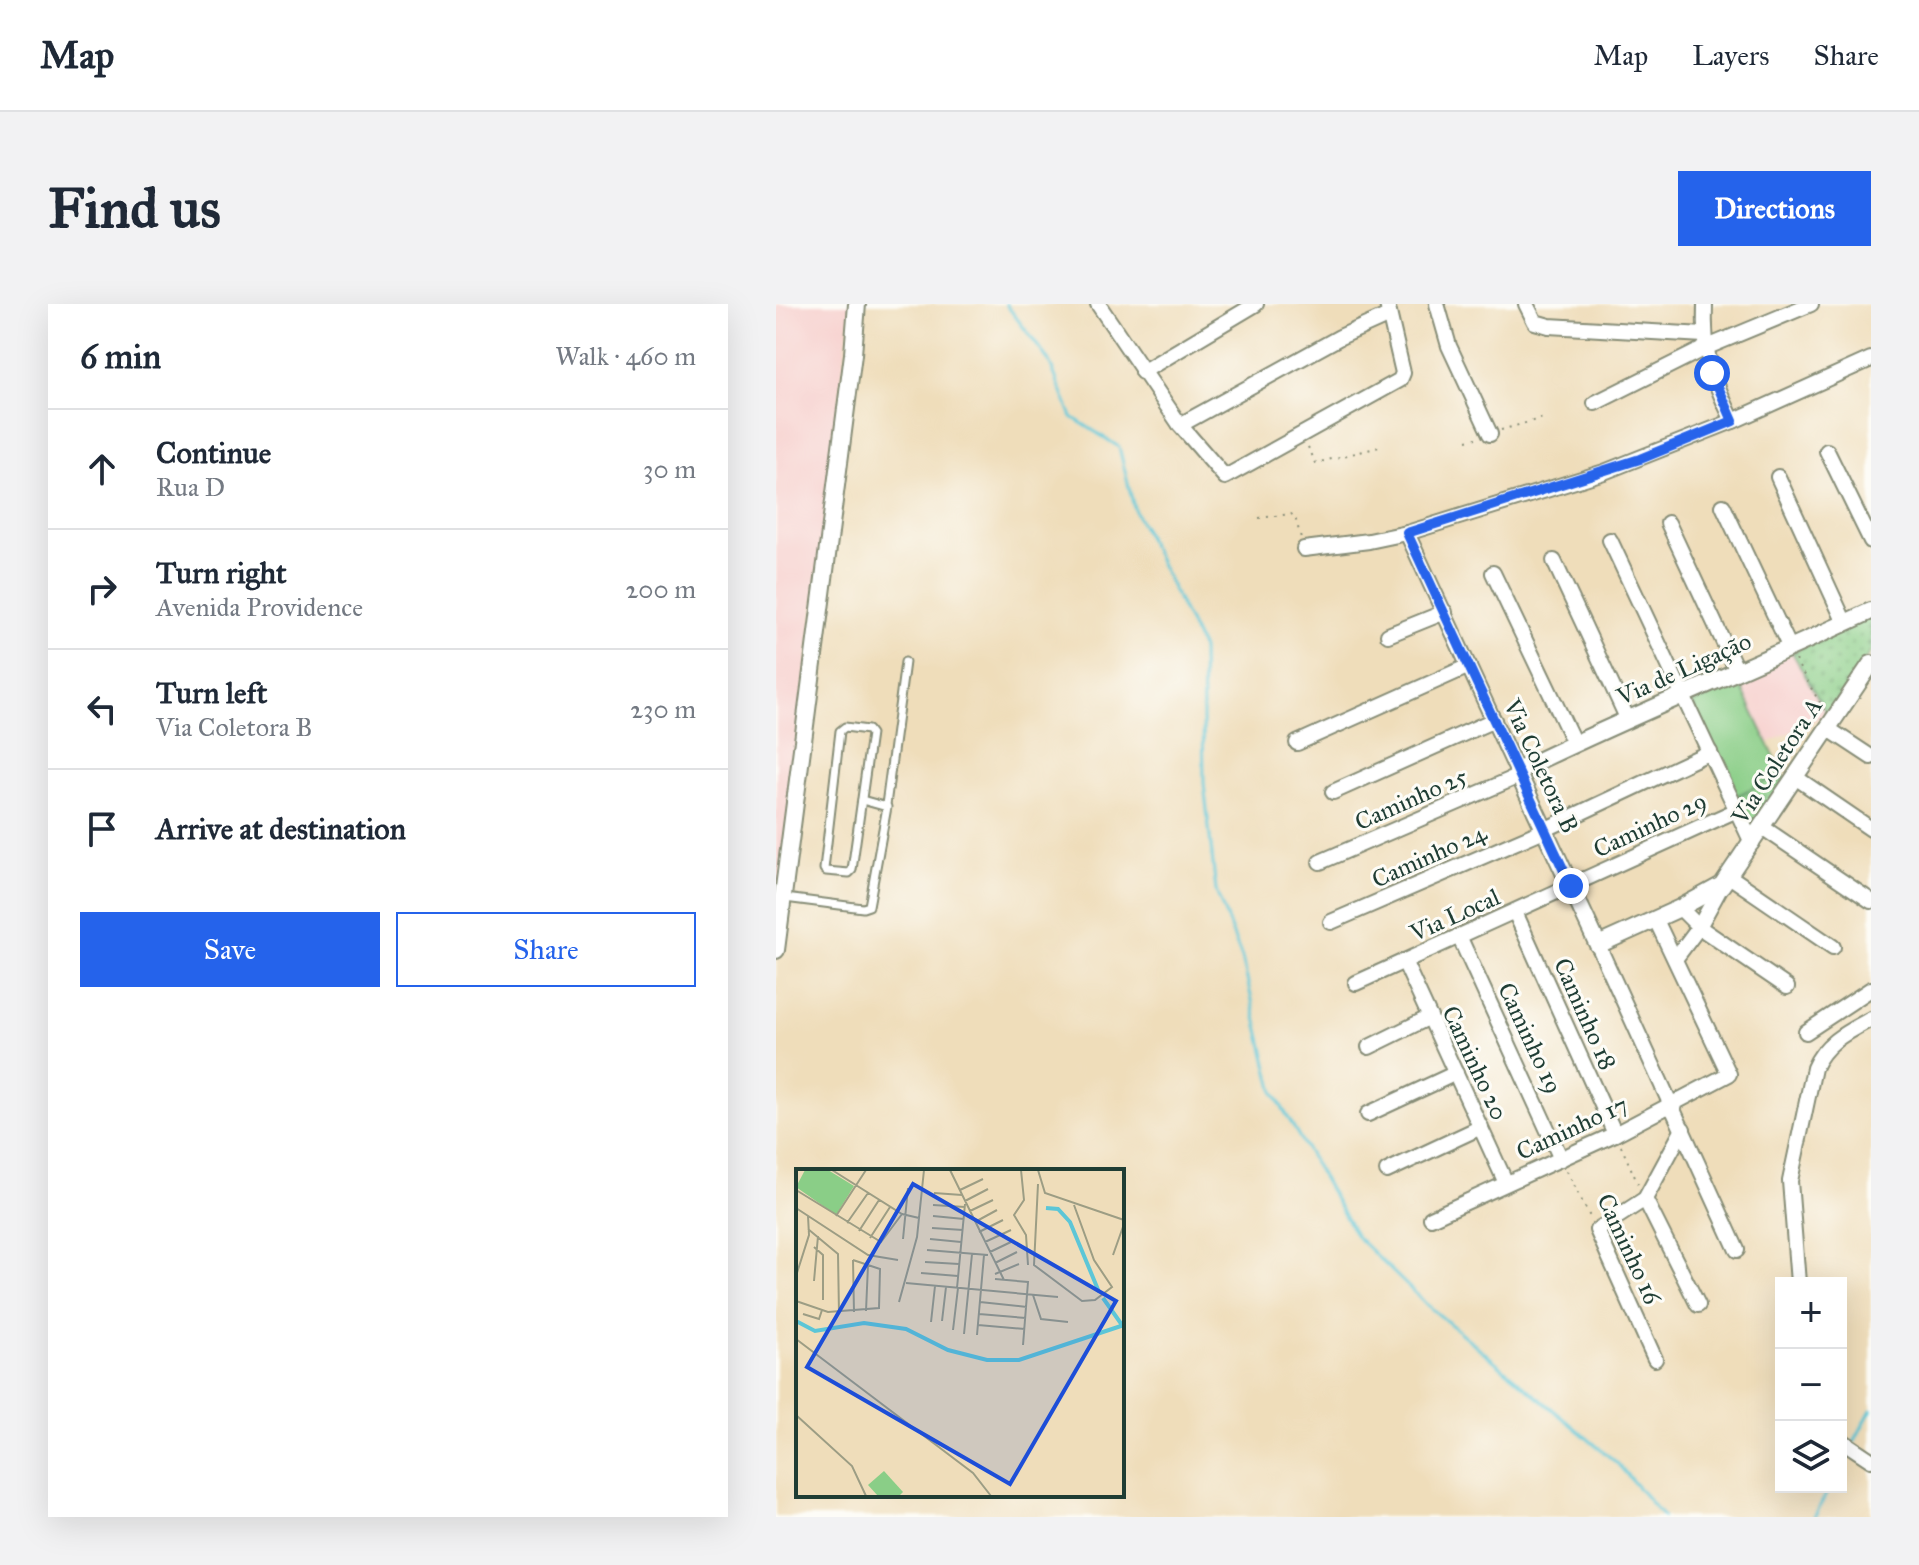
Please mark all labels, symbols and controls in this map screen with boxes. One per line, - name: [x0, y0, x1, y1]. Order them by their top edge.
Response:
- text: Map: [40, 32, 114, 78]
- text: Map: [1593, 38, 1648, 73]
- text: Layers: [1692, 38, 1770, 73]
- text: Share: [1814, 38, 1879, 73]
- button: Directions: [1678, 171, 1871, 246]
- text: Find us: [48, 174, 221, 242]
- text: 6 min: [80, 336, 161, 377]
- text: Walk · 460 m: [555, 340, 696, 372]
- route start: [1694, 355, 1730, 391]
- text: Continue: [156, 435, 271, 471]
- icon: ahead: [80, 447, 124, 491]
- text: 30 m: [643, 453, 696, 485]
- text: Rua D: [156, 471, 225, 503]
- text: Turn right: [156, 555, 287, 591]
- icon: right: [80, 567, 124, 611]
- text: 200 m: [625, 573, 696, 605]
- text: Avenida Providence: [156, 591, 363, 623]
- street label: Via de Ligação: [1611, 626, 1756, 712]
- text: Turn left: [156, 675, 267, 711]
- icon: left: [80, 687, 124, 731]
- street label: Via Coletora A: [1724, 692, 1829, 831]
- text: 230 m: [630, 693, 696, 725]
- street label: Via Coletora B: [1496, 693, 1585, 838]
- text: Via Coletora B: [156, 711, 312, 743]
- street label: Caminho 25: [1350, 761, 1472, 837]
- street label: Caminho 29: [1589, 786, 1711, 864]
- icon: arrive: [80, 807, 124, 851]
- text: Arrive at destination: [156, 811, 406, 847]
- street label: Caminho 24: [1367, 817, 1491, 895]
- route end: [1553, 868, 1589, 904]
- street label: Via Local: [1404, 882, 1505, 948]
- button: Save: [80, 912, 380, 987]
- button: Share: [396, 912, 696, 987]
- street label: Caminho 18: [1547, 953, 1623, 1075]
- street label: Caminho 19: [1491, 978, 1569, 1098]
- street label: Caminho 20: [1435, 1001, 1515, 1125]
- street label: Caminho 17: [1512, 1089, 1632, 1167]
- inset map: [796, 1169, 1124, 1497]
- street label: Caminho 16: [1590, 1189, 1668, 1310]
- map controls: [1775, 1277, 1847, 1493]
- button: +: [1775, 1277, 1847, 1349]
- button: −: [1775, 1349, 1847, 1421]
- button: layers: [1775, 1421, 1847, 1493]

